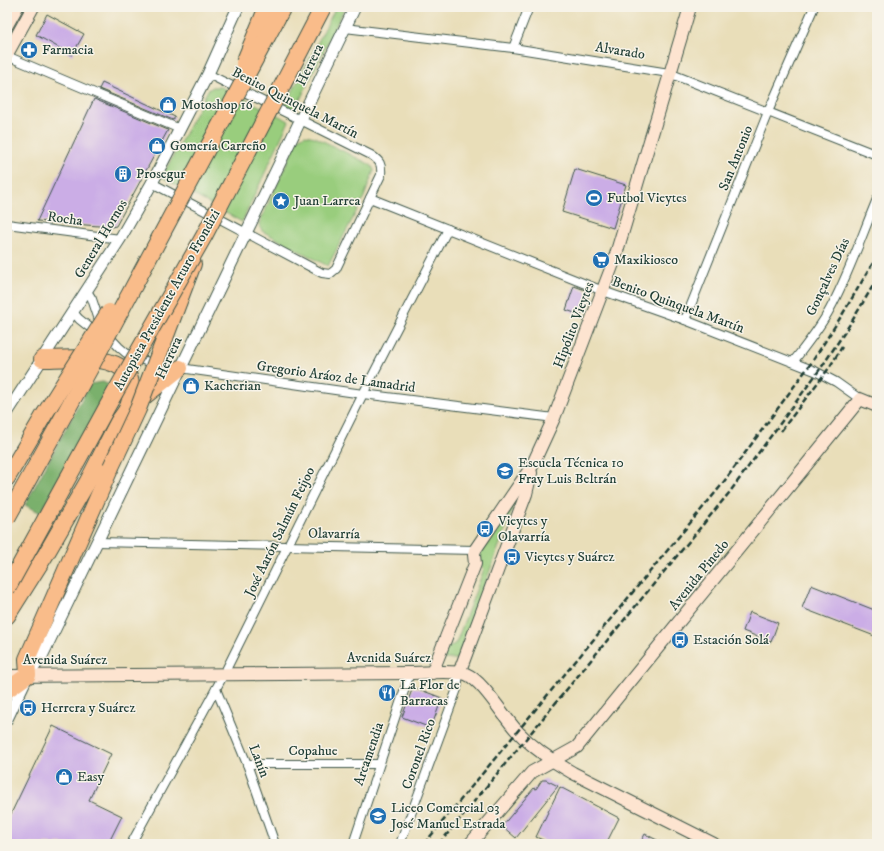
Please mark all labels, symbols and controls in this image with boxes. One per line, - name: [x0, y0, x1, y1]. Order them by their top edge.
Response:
- street label: Alvarado: [594, 38, 646, 64]
- pharmacy icon: Farmacia: [19, 40, 39, 60]
- place label: Farmacia: [42, 41, 93, 59]
- street label: Herrera: [292, 41, 328, 89]
- street label: Benito Quinquela Martín: [229, 63, 362, 143]
- shop icon: Motoshop 16: [158, 95, 178, 115]
- place label: Motoshop 16: [181, 96, 254, 114]
- street label: San Antonio: [715, 123, 757, 193]
- shop icon: Gomería Carreño: [147, 136, 167, 156]
- place label: Gomería Carreño: [170, 137, 266, 155]
- building icon: Prosegur: [113, 164, 133, 184]
- place label: Prosegur: [136, 165, 186, 183]
- sports icon: Futbol Vieytes: [584, 188, 604, 208]
- place label: Futbol Vieytes: [607, 189, 687, 207]
- place icon: Juan Larrea: [271, 191, 291, 211]
- place label: Juan Larrea: [292, 192, 361, 210]
- street label: General Hornos: [70, 196, 132, 282]
- street label: Autopista Presidente Arturo Frondizi: [110, 206, 225, 394]
- street label: Rocha: [46, 208, 84, 230]
- street label: Gonçalves Días: [802, 235, 854, 319]
- supermarket icon: Maxikiosco: [591, 250, 611, 270]
- place label: Maxikiosco: [614, 251, 678, 269]
- street label: Benito Quinquela Martín: [609, 273, 747, 338]
- street label: Hipólito Vieytes: [549, 279, 599, 371]
- street label: Herrera: [151, 334, 187, 382]
- street label: Gregorio Aráoz de Lamadrid: [256, 357, 417, 397]
- shop icon: Kacherian: [181, 376, 201, 396]
- place label: Kacherian: [204, 377, 262, 395]
- place label: Escuela Técnica 10 Fray Luis Beltrán: [518, 454, 624, 488]
- school or university icon: Escuela Técnica 10 Fray Luis Beltrán: [495, 461, 515, 481]
- street label: José Aarón Salmún Feijoo: [240, 464, 319, 602]
- place label: Vieytes y Olavarría: [497, 512, 550, 546]
- bus stop icon: Vieytes y Olavarría: [475, 519, 495, 539]
- street label: Olavarría: [308, 525, 360, 543]
- street label: Avenida Pinedo: [665, 536, 733, 614]
- bus stop icon: Vieytes y Suárez: [502, 547, 522, 567]
- place label: Vieytes y Suárez: [524, 548, 615, 566]
- bus stop icon: Estación Solá: [670, 630, 690, 650]
- place label: Estación Solá: [693, 631, 769, 649]
- street label: Avenida Suárez: [347, 649, 431, 667]
- street label: Avenida Suárez: [23, 651, 107, 669]
- place label: La Flor de Barracas: [400, 676, 460, 710]
- restaurant icon: La Flor de Barracas: [377, 683, 397, 703]
- bus stop icon: Herrera y Suárez: [18, 698, 38, 718]
- place label: Herrera y Suárez: [41, 699, 136, 717]
- street label: Coronel Rico: [398, 716, 440, 792]
- street label: Arcamendia: [350, 720, 388, 788]
- street label: Lanín: [244, 742, 274, 781]
- street label: Copahue: [289, 742, 338, 760]
- shop icon: Easy: [54, 767, 74, 787]
- place label: Easy: [77, 768, 105, 786]
- place label: Liceo Comercial 03 José Manuel Estrada: [389, 799, 506, 833]
- school or university icon: Liceo Comercial 03 José Manuel Estrada: [368, 806, 388, 826]

